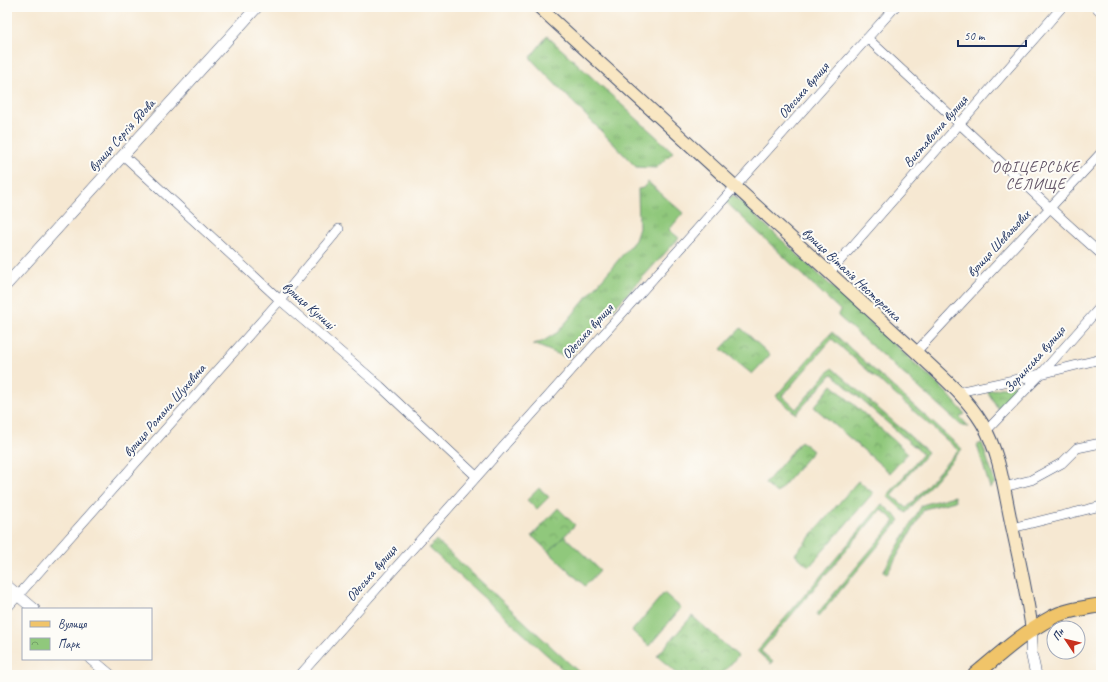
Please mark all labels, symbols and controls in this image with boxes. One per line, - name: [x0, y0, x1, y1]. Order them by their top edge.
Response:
- scale bar: [958, 22, 1026, 48]
- text: 50 m: [964, 28, 986, 44]
- street label: Одеська вулиця: [774, 58, 833, 122]
- street label: Виставочна вулиця: [899, 91, 972, 171]
- street label: вулиця Сергія Ядова: [84, 95, 159, 175]
- district label: ОФІЦЕРСЬКЕ СЕЛИЩЕ: [992, 158, 1081, 194]
- street label: вулиця Шевальових: [963, 205, 1035, 280]
- street label: вулиця Віталія Нестеренка: [799, 224, 906, 326]
- street label: вулиця Куниці: [279, 278, 340, 334]
- street label: Одеська вулиця: [558, 299, 618, 362]
- street label: Зоринська вулиця: [1000, 322, 1070, 396]
- street label: вулиця Романа Шухевича: [119, 360, 210, 460]
- street label: Одеська вулиця: [342, 541, 401, 605]
- legend: [22, 608, 152, 660]
- text: Вулиця: [58, 616, 87, 632]
- north arrow: [1046, 620, 1086, 660]
- text: Пн: [1049, 625, 1067, 643]
- text: Парк: [58, 636, 81, 652]

